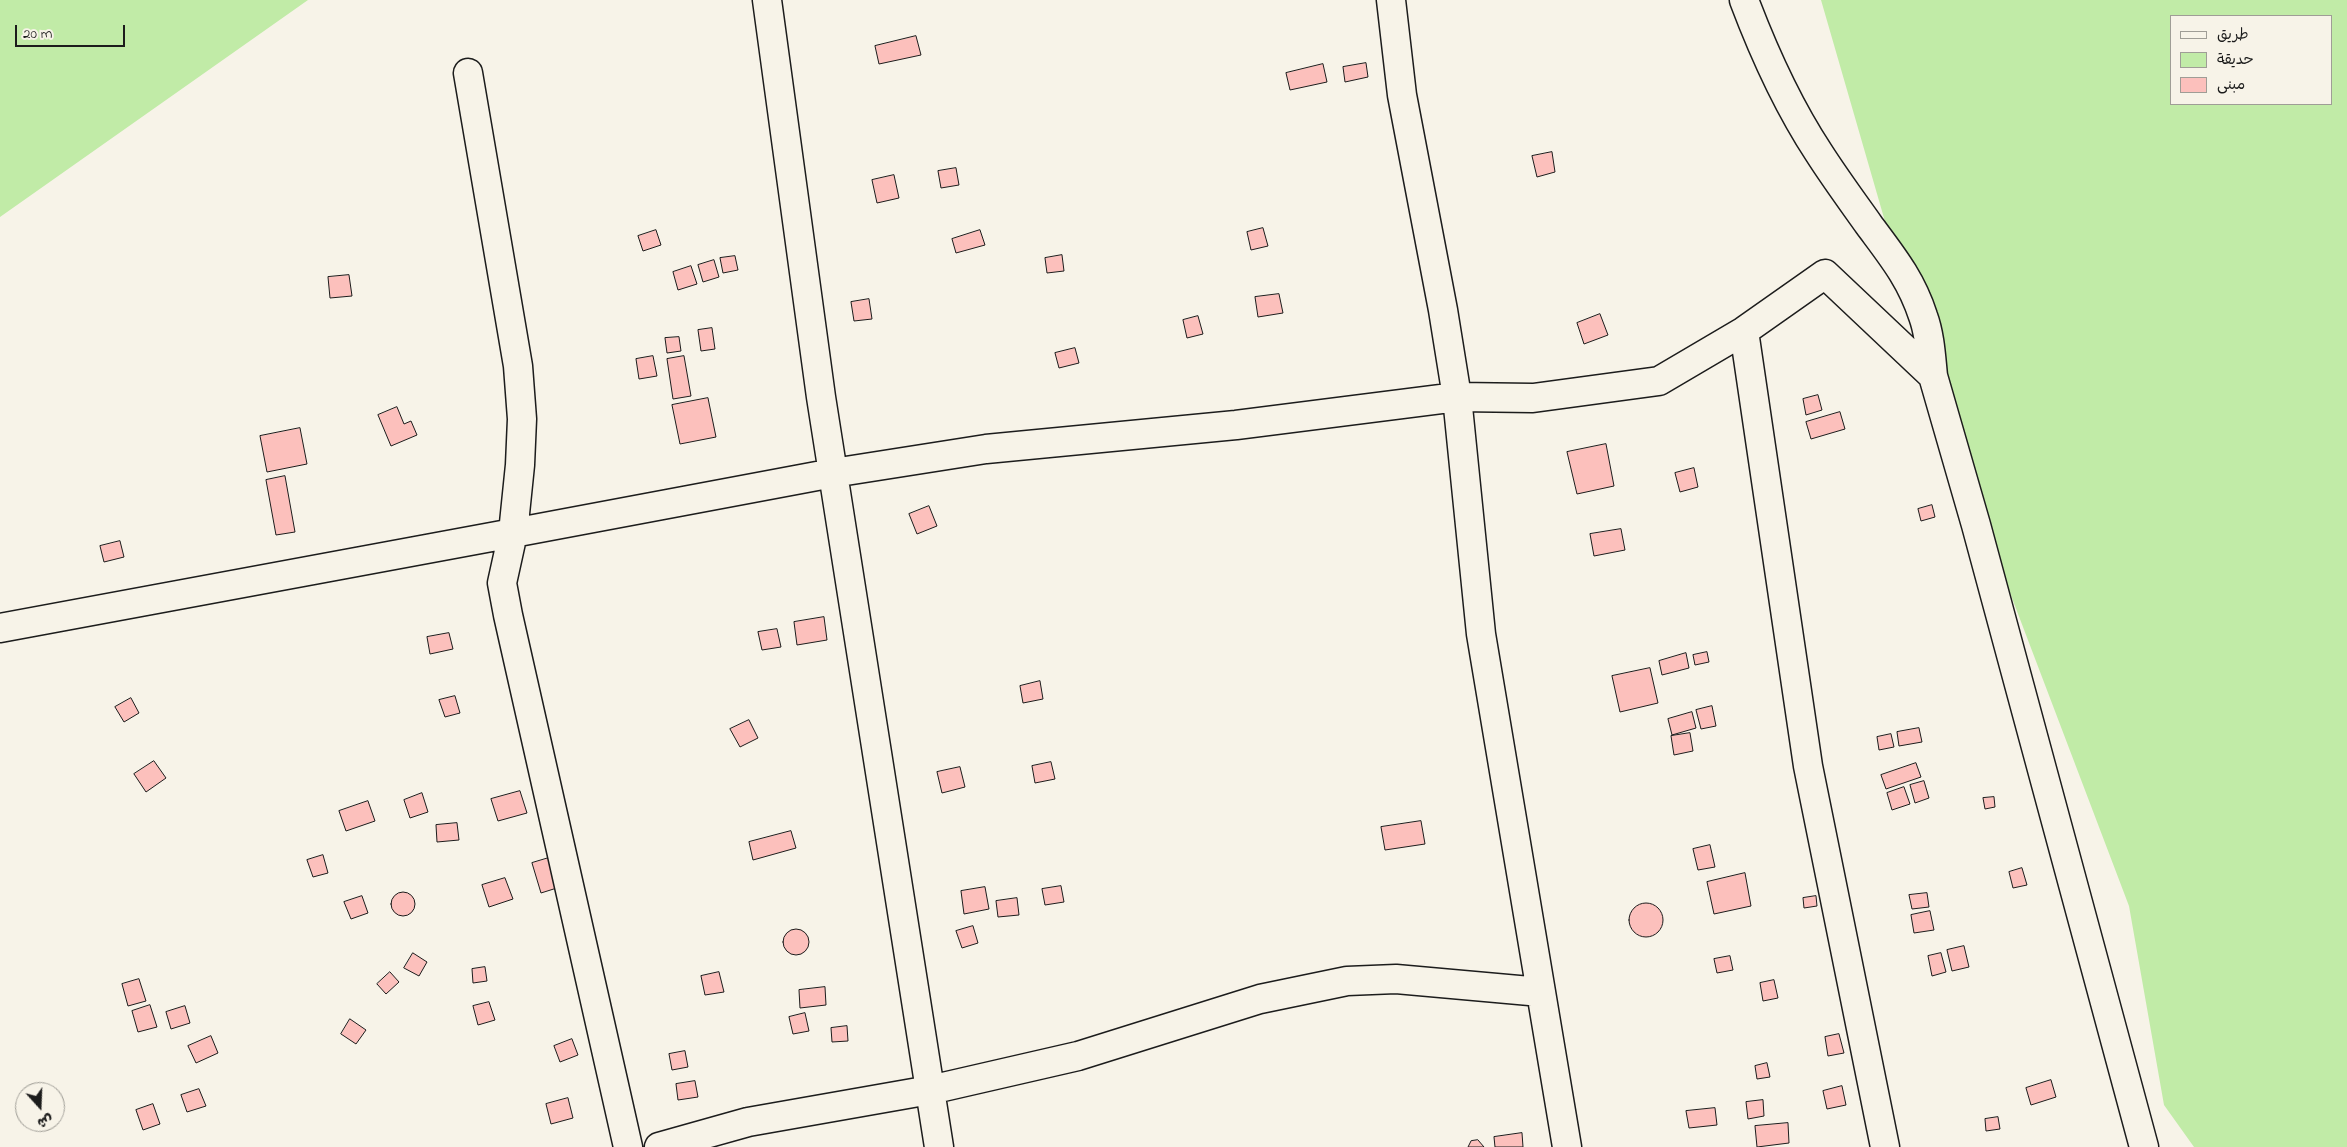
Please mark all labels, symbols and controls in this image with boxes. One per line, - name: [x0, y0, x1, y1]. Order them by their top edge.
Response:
- scale bar: [18, 15, 128, 47]
- legend: [2170, 15, 2332, 105]
- text: 20 m: [23, 23, 52, 45]
- text: طريق: [2217, 24, 2249, 46]
- text: حديقة: [2217, 49, 2254, 71]
- text: مبنى: [2217, 74, 2245, 96]
- north arrow: [15, 1082, 65, 1132]
- text: ش: [34, 1108, 56, 1133]

